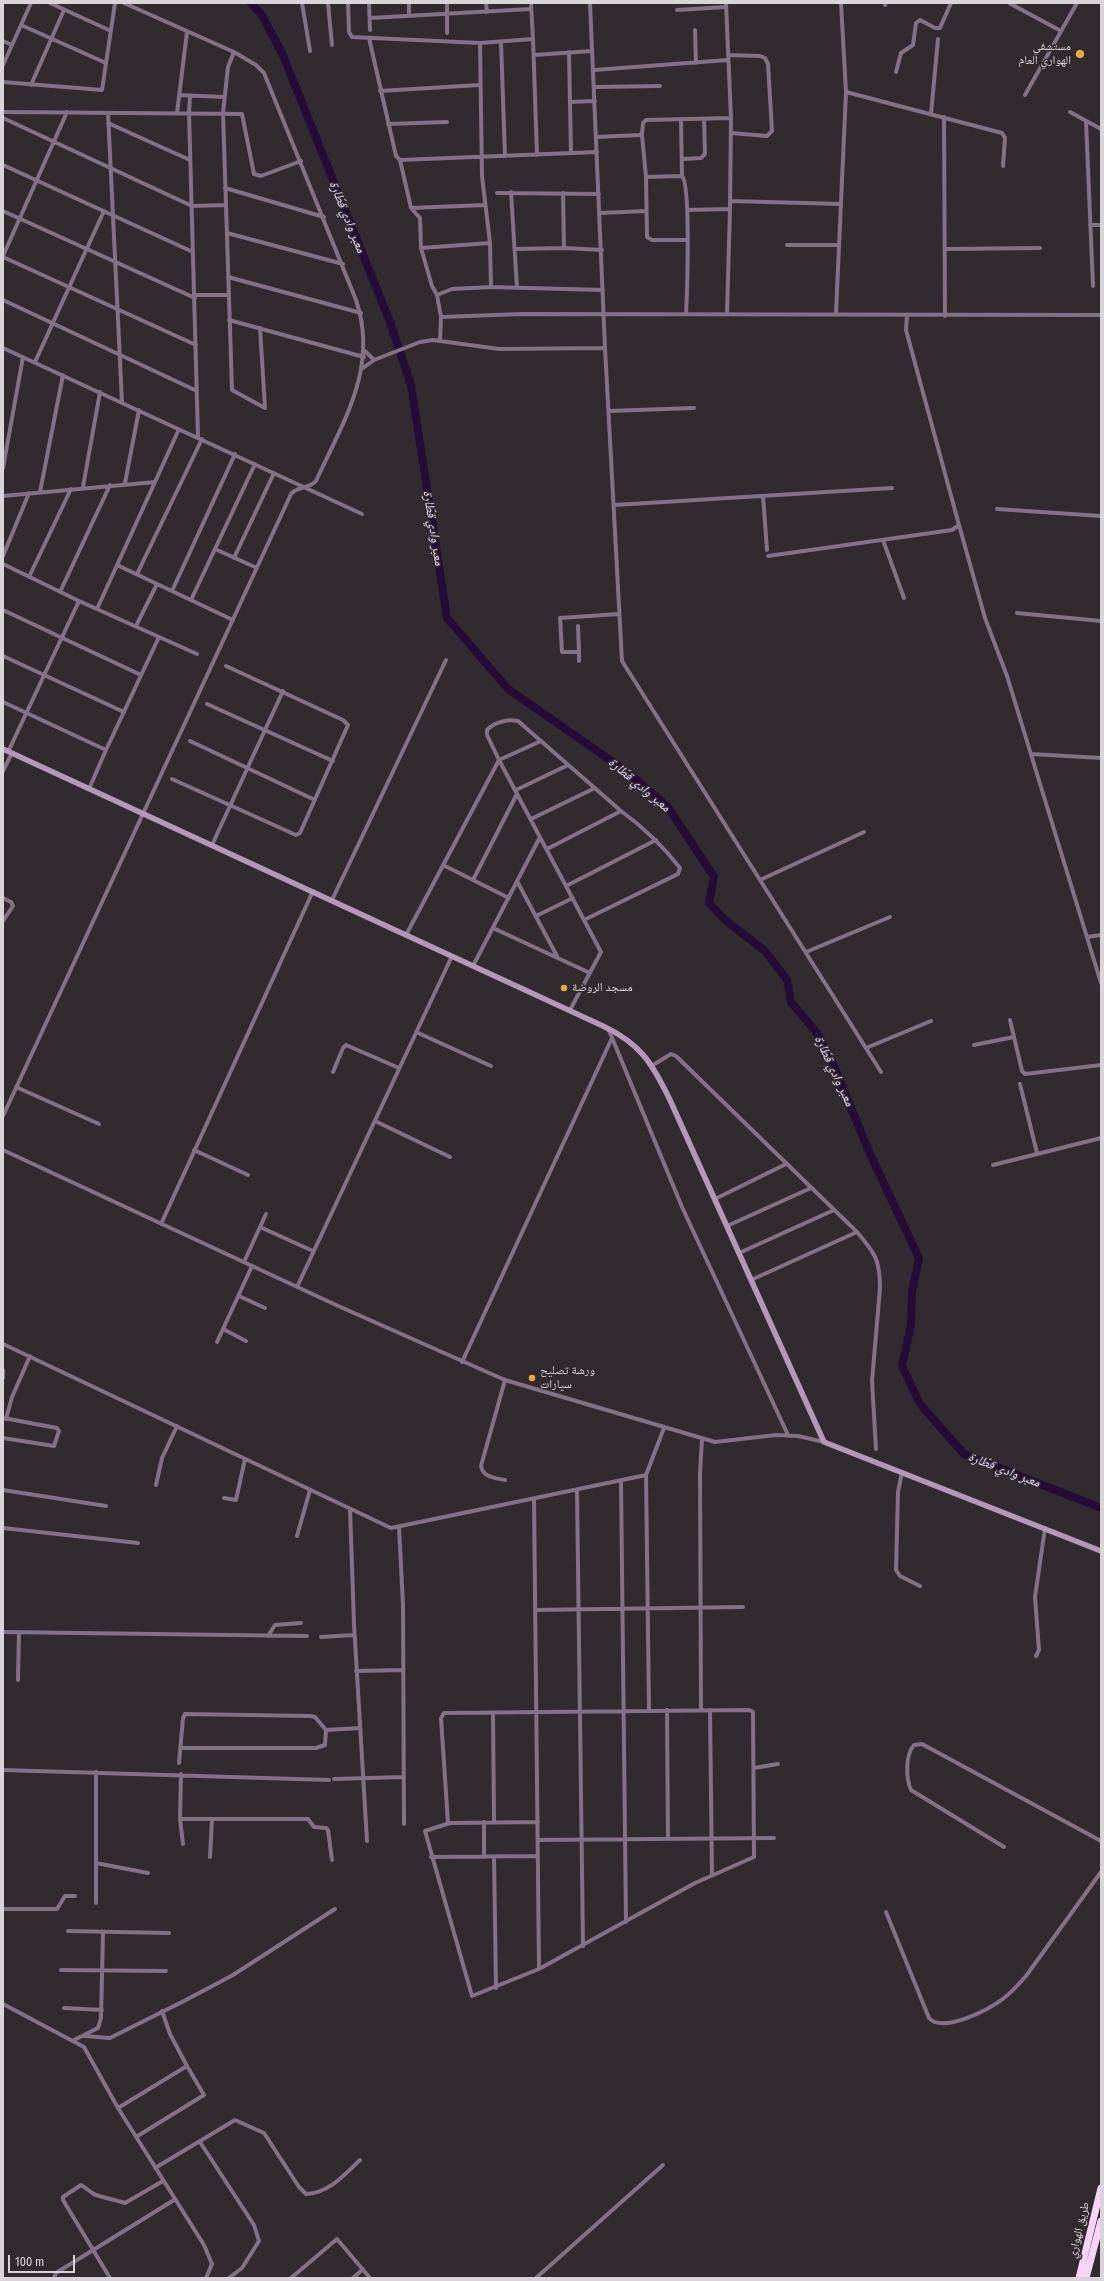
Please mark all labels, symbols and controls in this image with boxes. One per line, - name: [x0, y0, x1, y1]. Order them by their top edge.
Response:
- place label: مستشفي الهواري العام: [1018, 40, 1071, 68]
- marker: مستشفي الهواري العام: [1074, 48, 1086, 60]
- water label: معبر وادي قطّارة: [325, 179, 369, 255]
- water label: معبر وادي قطّارة: [419, 489, 447, 567]
- water label: معبر وادي قطّارة: [605, 755, 673, 815]
- place label: مسجد الروضة: [572, 981, 633, 995]
- marker: مسجد الروضة: [559, 983, 569, 993]
- water label: معبر وادي قطّارة: [811, 1033, 857, 1109]
- place label: ورشة تصليح سيارات: [540, 1364, 595, 1392]
- marker: ورشة تصليح سيارات: [527, 1373, 537, 1383]
- water label: معبر وادي قطّارة: [966, 1449, 1042, 1491]
- street label: طريق الهواري: [1065, 2200, 1093, 2260]
- scale bar: [10, 2247, 77, 2273]
- text: 100 m: [15, 2255, 44, 2269]

